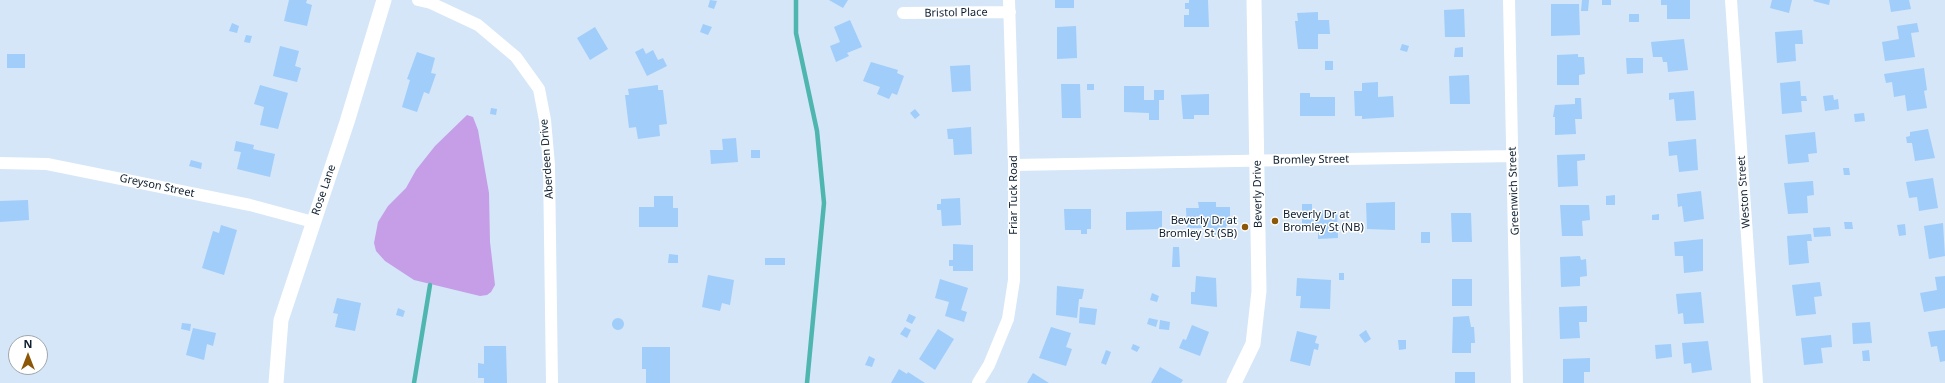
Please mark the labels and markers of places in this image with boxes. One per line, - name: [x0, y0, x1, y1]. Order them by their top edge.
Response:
- place label: Beverly Dr at Bromley St (NB): [1283, 208, 1364, 234]
- place label: Beverly Dr at Bromley St (SB): [1159, 214, 1237, 240]
- marker: Beverly Dr at Bromley St (NB): [1270, 216, 1280, 226]
- marker: Beverly Dr at Bromley St (SB): [1240, 222, 1250, 232]

